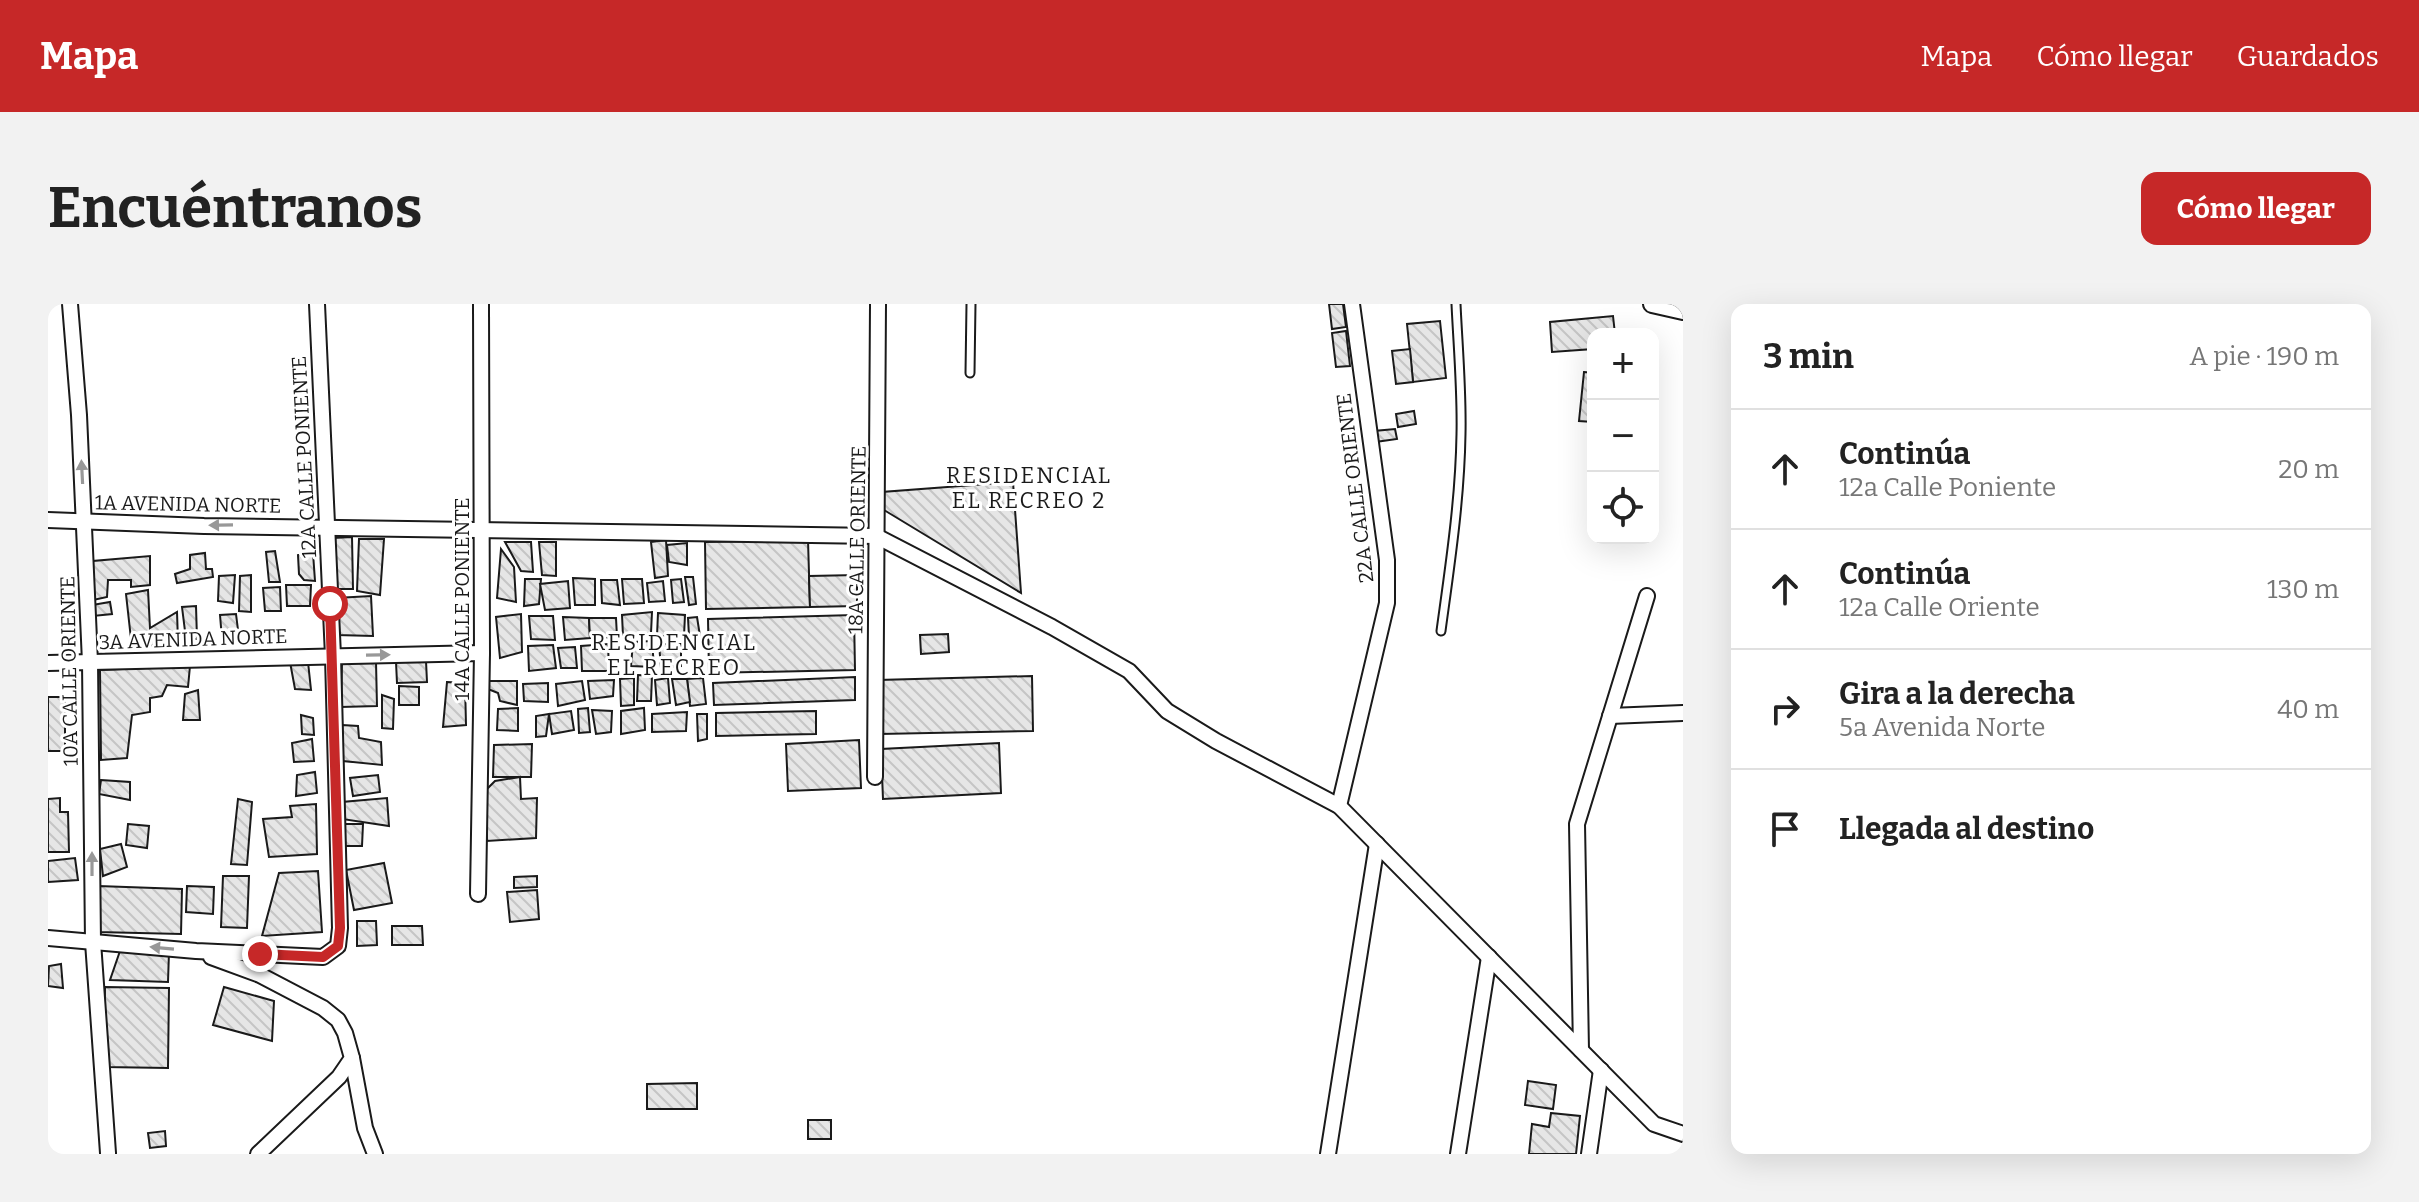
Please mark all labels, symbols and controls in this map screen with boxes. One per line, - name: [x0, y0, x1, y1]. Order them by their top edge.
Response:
- text: Mapa: [40, 33, 138, 79]
- text: Mapa: [1921, 40, 1992, 73]
- text: Cómo llegar: [2036, 40, 2193, 73]
- text: Guardados: [2237, 40, 2379, 73]
- button: Cómo llegar: [2141, 172, 2371, 245]
- text: Encuéntranos: [48, 175, 422, 242]
- map controls: [1587, 328, 1659, 544]
- button: +: [1587, 328, 1659, 400]
- text: 3 min: [1763, 336, 1854, 377]
- text: A pie · 190 m: [2190, 341, 2339, 372]
- street label: 12A CALLE PONIENTE: [287, 355, 321, 559]
- street label: 22A CALLE ORIENTE: [1331, 392, 1379, 584]
- button: −: [1587, 400, 1659, 472]
- text: Continúa: [1839, 436, 1970, 472]
- street label: 18A CALLE ORIENTE: [843, 446, 871, 634]
- icon: ahead: [1763, 447, 1807, 491]
- text: 20 m: [2278, 454, 2339, 485]
- one-way arrow: [76, 459, 89, 484]
- district label: RESIDENCIAL EL RECREO 2: [946, 462, 1112, 514]
- button: locate: [1587, 472, 1659, 544]
- text: 12a Calle Poniente: [1839, 472, 2056, 503]
- street label: 1A AVENIDA NORTE: [95, 490, 281, 518]
- street label: 14A CALLE PONIENTE: [450, 497, 474, 701]
- one-way arrow: [208, 519, 233, 532]
- text: Continúa: [1839, 556, 1970, 592]
- icon: ahead: [1763, 567, 1807, 611]
- text: 130 m: [2267, 574, 2339, 605]
- street label: 10A CALLE ORIENTE: [55, 576, 83, 766]
- route start: [312, 586, 348, 622]
- text: 12a Calle Oriente: [1839, 592, 2040, 623]
- street label: 3A AVENIDA NORTE: [98, 624, 288, 654]
- district label: RESIDENCIAL EL RECREO: [591, 629, 757, 681]
- one-way arrow: [366, 649, 391, 661]
- text: Gira a la derecha: [1839, 676, 2075, 712]
- icon: right: [1763, 687, 1807, 731]
- text: 40 m: [2277, 694, 2339, 725]
- text: 5a Avenida Norte: [1839, 712, 2046, 743]
- icon: arrive: [1763, 807, 1807, 851]
- text: Llegada al destino: [1839, 811, 2094, 847]
- one-way arrow: [86, 851, 98, 876]
- route end: [242, 936, 278, 972]
- one-way arrow: [149, 941, 174, 954]

